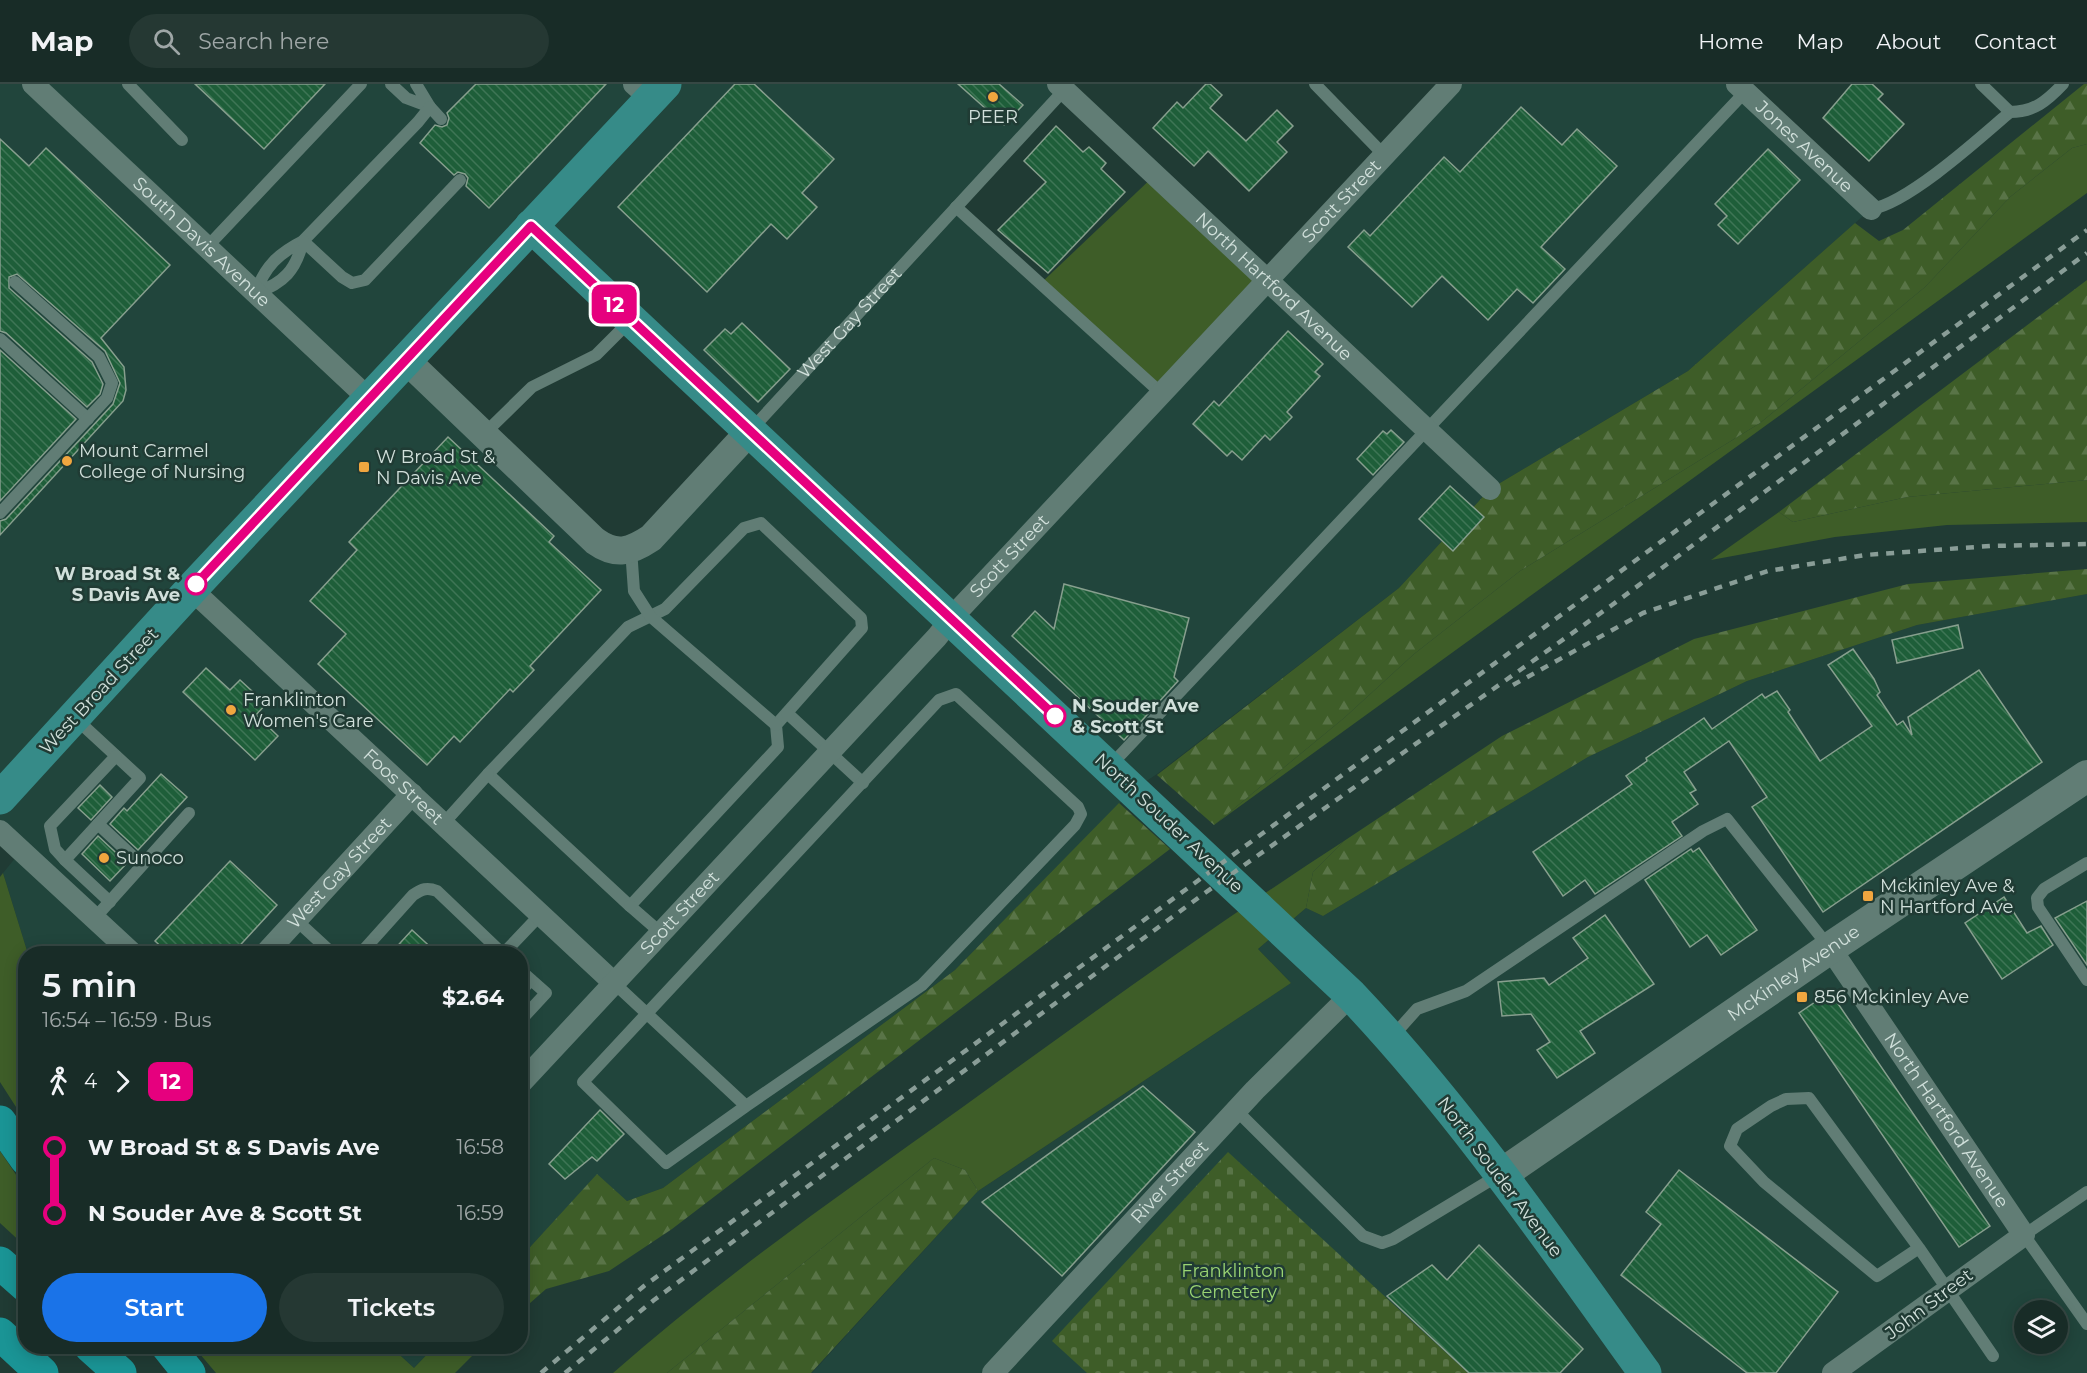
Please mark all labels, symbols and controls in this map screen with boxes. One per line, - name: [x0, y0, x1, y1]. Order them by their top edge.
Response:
- search box: [129, 14, 549, 68]
- text: Map: [30, 24, 93, 58]
- icon: search: [150, 25, 183, 58]
- text: Search here: [198, 28, 329, 55]
- text: Home: [1698, 29, 1763, 54]
- text: Map: [1796, 29, 1843, 54]
- text: About: [1876, 29, 1941, 54]
- text: Contact: [1974, 29, 2057, 54]
- marker: PEER: [986, 90, 1000, 104]
- street label: Jones Avenue: [1750, 95, 1858, 197]
- place label: PEER: [968, 106, 1018, 128]
- street label: Scott Street: [1297, 155, 1386, 247]
- street label: South Davis Avenue: [128, 172, 275, 312]
- street label: North Hartford Avenue: [1191, 208, 1357, 365]
- street label: West Gay Street: [793, 263, 906, 383]
- line badge: 12: [587, 284, 641, 324]
- text: 12: [604, 292, 624, 317]
- place label: Mount Carmel College of Nursing: [79, 440, 245, 483]
- place label: W Broad St & N Davis Ave: [376, 446, 495, 489]
- marker: Mount Carmel College of Nursing: [60, 454, 74, 468]
- marker: W Broad St & N Davis Ave: [357, 460, 371, 474]
- street label: Scott Street: [965, 510, 1054, 602]
- place label: W Broad St & S Davis Ave: [55, 563, 180, 606]
- marker: W Broad St & S Davis Ave: [185, 573, 207, 595]
- street label: West Broad Street: [35, 623, 163, 759]
- place label: Franklinton Women's Care: [243, 689, 374, 732]
- place label: N Souder Ave & Scott St: [1072, 695, 1199, 738]
- marker: Franklinton Women's Care: [224, 703, 238, 717]
- marker: N Souder Ave & Scott St: [1044, 705, 1066, 727]
- street label: Foos Street: [359, 744, 448, 829]
- street label: North Souder Avenue: [1090, 748, 1248, 898]
- street label: West Gay Street: [283, 813, 396, 933]
- place label: Sunoco: [116, 847, 184, 869]
- marker: Sunoco: [97, 851, 111, 865]
- street label: Scott Street: [635, 867, 724, 959]
- place label: Mckinley Ave & N Hartford Ave: [1880, 875, 2015, 918]
- marker: Mckinley Ave & N Hartford Ave: [1861, 889, 1875, 903]
- street label: McKinley Avenue: [1723, 920, 1864, 1026]
- text: 5 min: [42, 965, 137, 1005]
- text: $2.64: [442, 984, 504, 1011]
- place label: 856 Mckinley Ave: [1814, 986, 1969, 1008]
- marker: 856 Mckinley Ave: [1795, 990, 1809, 1004]
- text: 16:54 – 16:59 · Bus: [42, 1008, 212, 1032]
- street label: North Hartford Avenue: [1879, 1028, 2014, 1212]
- icon: walk: [42, 1065, 75, 1098]
- icon: forward: [106, 1065, 139, 1098]
- text: 4: [84, 1069, 97, 1093]
- text: 12: [160, 1069, 181, 1094]
- street label: North Souder Avenue: [1433, 1093, 1568, 1262]
- text: W Broad St & S Davis Ave: [88, 1134, 380, 1161]
- text: 16:58: [456, 1135, 504, 1159]
- street label: River Street: [1126, 1136, 1213, 1228]
- text: N Souder Ave & Scott St: [88, 1200, 362, 1227]
- text: 16:59: [457, 1201, 504, 1225]
- park label: Franklinton Cemetery: [1181, 1260, 1285, 1303]
- street label: John Street: [1880, 1264, 1977, 1345]
- button: Start: [42, 1273, 267, 1342]
- button: Tickets: [279, 1273, 504, 1342]
- map controls: [2014, 1300, 2068, 1354]
- button: layers: [2014, 1300, 2068, 1354]

